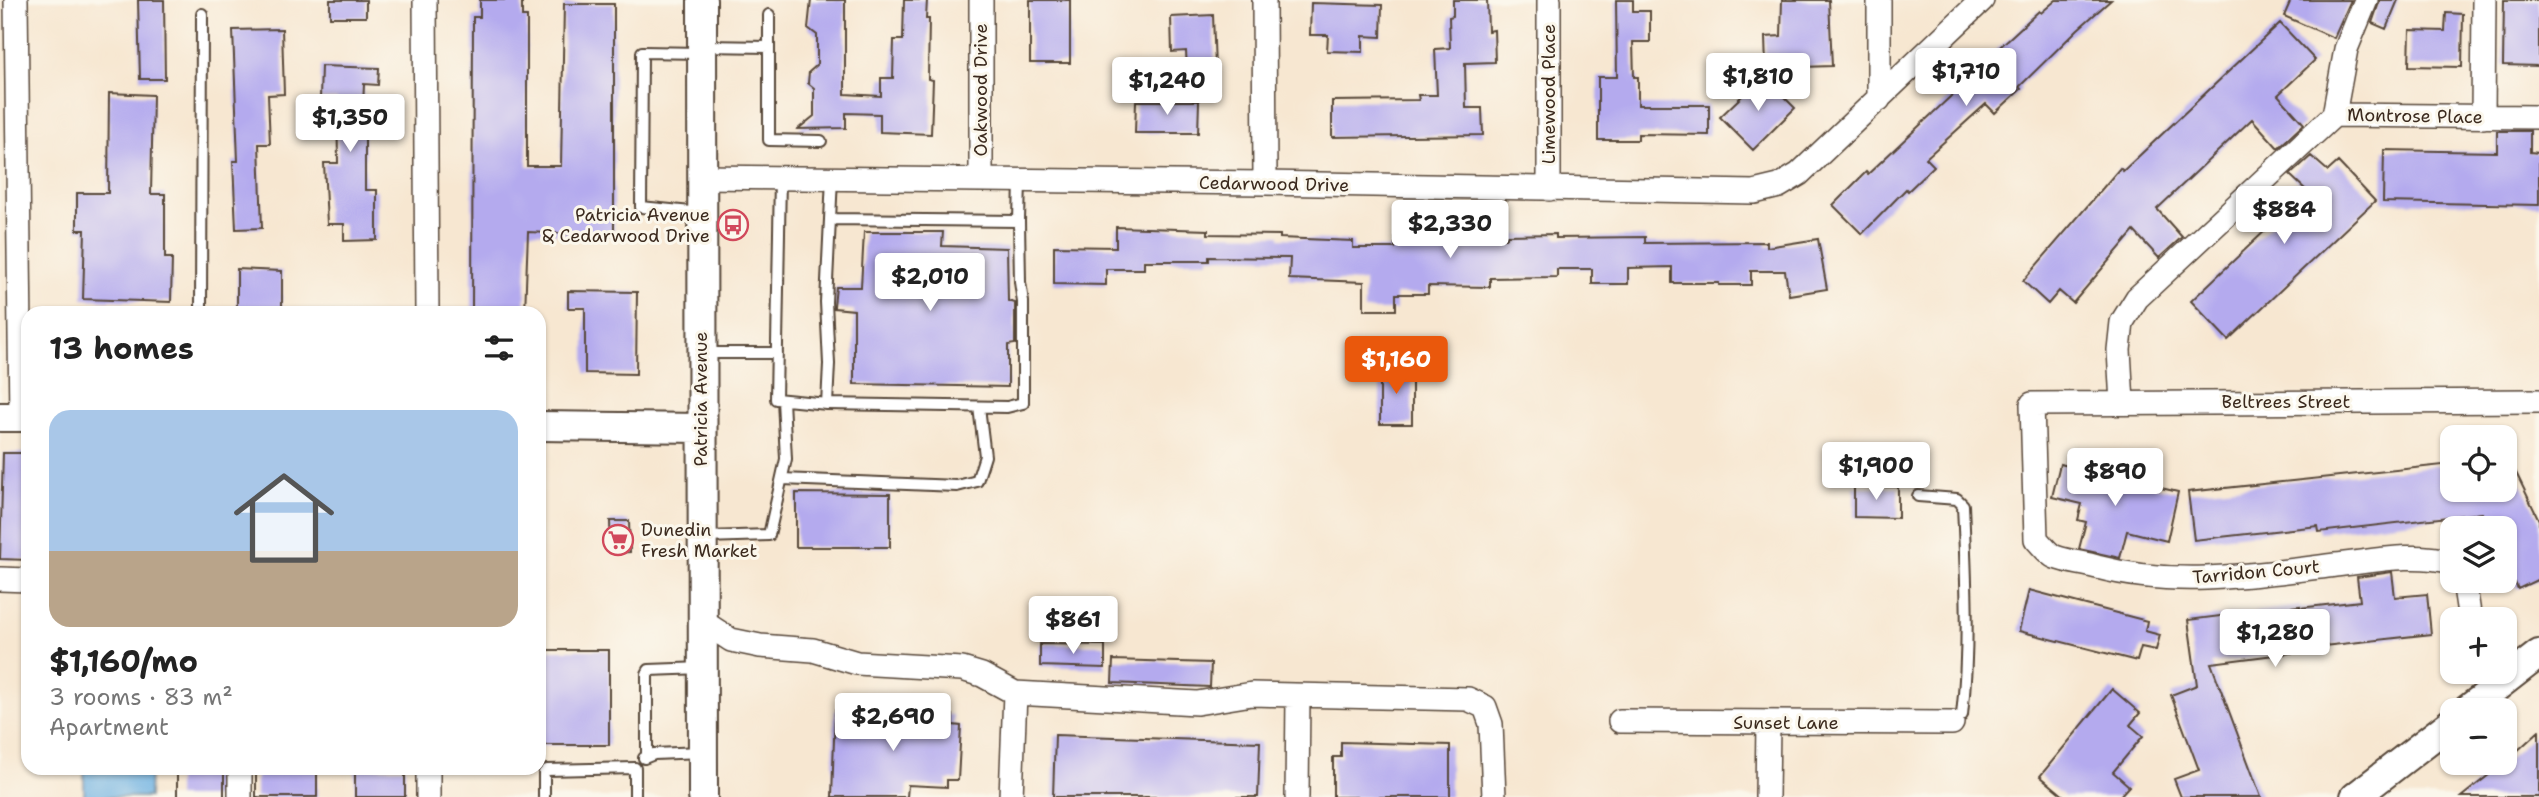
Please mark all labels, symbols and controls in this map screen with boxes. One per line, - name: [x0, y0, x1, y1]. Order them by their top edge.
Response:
- street label: Oakwood Drive: [969, 23, 993, 157]
- street label: Limewood Place: [1537, 24, 1561, 164]
- pin: $1,710: [1909, 48, 2023, 108]
- pin: $1,810: [1701, 54, 1815, 113]
- text: $1,710: [1931, 56, 2001, 86]
- pin: $1,240: [1110, 58, 1224, 117]
- text: $1,810: [1722, 61, 1794, 91]
- text: $1,240: [1128, 65, 1206, 95]
- pin: $1,350: [293, 94, 407, 154]
- text: $1,350: [312, 102, 388, 132]
- street label: Montrose Place: [2347, 103, 2483, 129]
- street label: Cedarwood Drive: [1199, 171, 1349, 197]
- pin: $884: [2243, 187, 2325, 246]
- text: $884: [2252, 194, 2316, 224]
- pin: $2,330: [1393, 201, 1507, 260]
- place label: Patricia Avenue & Cedarwood Drive: [542, 203, 710, 248]
- bus stop icon: Patricia Avenue & Cedarwood Drive: [716, 208, 750, 242]
- text: $2,330: [1408, 208, 1492, 238]
- pin: $2,010: [873, 254, 987, 313]
- text: $2,010: [891, 261, 969, 291]
- text: 13 homes: [49, 328, 194, 369]
- icon: filters: [480, 329, 518, 367]
- street label: Patricia Avenue: [689, 331, 713, 467]
- pin: $1,160: [1339, 336, 1453, 396]
- text: $1,160: [1361, 344, 1431, 374]
- street label: Beltrees Street: [2222, 390, 2351, 414]
- map controls: [2440, 425, 2517, 775]
- button: locate: [2440, 425, 2517, 502]
- pin: $1,900: [1819, 442, 1933, 502]
- pin: $890: [2074, 448, 2156, 508]
- text: $1,900: [1838, 450, 1914, 480]
- icon: home: [221, 455, 347, 581]
- text: $890: [2083, 456, 2147, 486]
- button: layers: [2440, 516, 2517, 593]
- place label: Dunedin Fresh Market: [641, 518, 757, 563]
- supermarket icon: Dunedin Fresh Market: [601, 523, 635, 557]
- street label: Tarridon Court: [2191, 554, 2321, 590]
- pin: $861: [1032, 596, 1114, 656]
- text: $861: [1045, 604, 1101, 634]
- button: +: [2440, 607, 2517, 684]
- pin: $1,280: [2218, 610, 2332, 669]
- text: $1,280: [2236, 617, 2314, 647]
- text: $1,160/mo: [49, 641, 198, 682]
- text: 3 rooms · 83 m²: [49, 682, 233, 712]
- pin: $2,690: [836, 694, 950, 753]
- button: −: [2440, 698, 2517, 775]
- text: $2,690: [851, 701, 935, 731]
- street label: Sunset Lane: [1733, 711, 1839, 735]
- text: Apartment: [49, 712, 169, 742]

